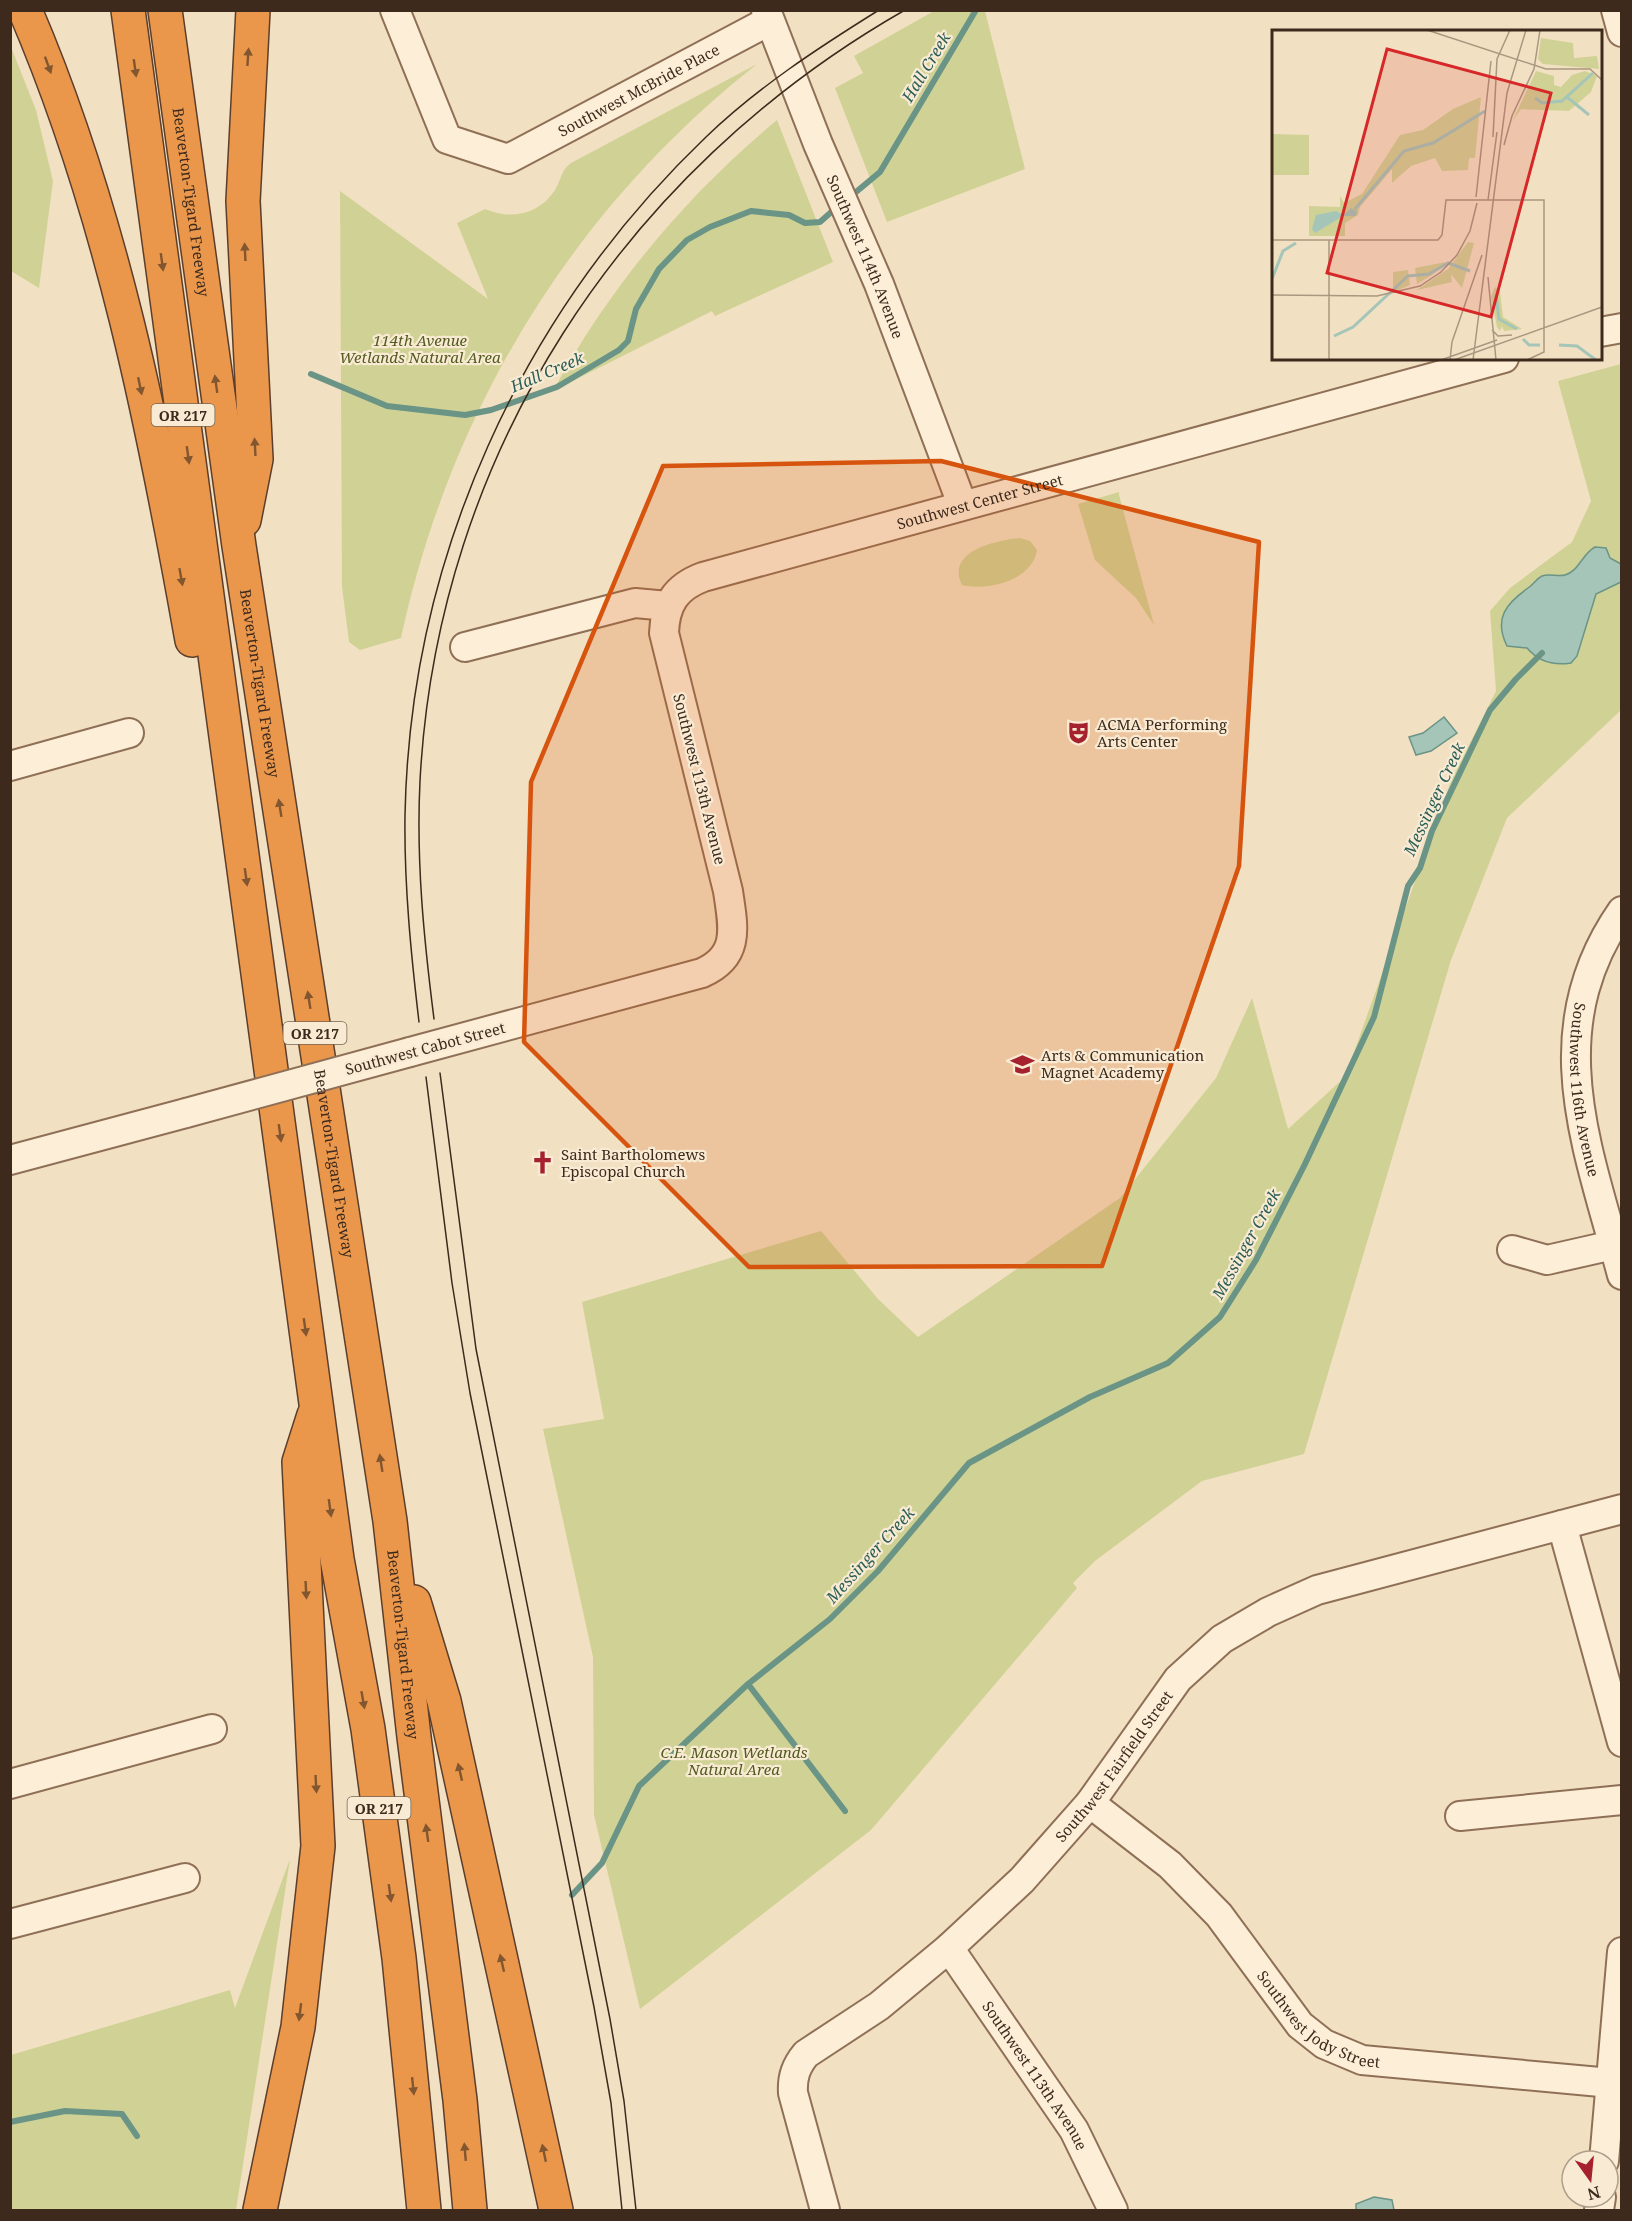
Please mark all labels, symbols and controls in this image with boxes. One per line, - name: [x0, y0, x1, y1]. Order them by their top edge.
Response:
- water label: Hall Creek: [896, 27, 956, 107]
- inset map: [1272, 30, 1602, 360]
- street label: Southwest McBride Place: [554, 39, 723, 141]
- one-way arrow: [244, 48, 253, 67]
- one-way arrow: [43, 56, 53, 74]
- one-way arrow: [131, 59, 140, 78]
- street label: Beaverton-Tigard Freeway: [169, 106, 215, 299]
- street label: Southwest 114th Avenue: [823, 172, 909, 341]
- one-way arrow: [240, 243, 250, 262]
- one-way arrow: [157, 252, 167, 271]
- park label: 114th Avenue Wetlands Natural Area: [339, 330, 501, 367]
- water label: Hall Creek: [506, 346, 588, 398]
- one-way arrow: [212, 374, 221, 393]
- one-way arrow: [136, 377, 145, 396]
- road number: OR 217: [152, 404, 214, 426]
- one-way arrow: [251, 437, 260, 456]
- one-way arrow: [184, 445, 193, 464]
- street label: Southwest Center Street: [894, 469, 1065, 534]
- one-way arrow: [177, 568, 186, 587]
- street label: Beaverton-Tigard Freeway: [236, 588, 285, 780]
- street label: Southwest 113th Avenue: [669, 691, 731, 867]
- place label: ACMA Performing Arts Center: [1097, 714, 1227, 751]
- theatre icon: ACMA Performing Arts Center: [1066, 720, 1092, 746]
- water label: Messinger Creek: [1398, 738, 1470, 860]
- one-way arrow: [275, 798, 284, 817]
- one-way arrow: [241, 868, 251, 887]
- one-way arrow: [305, 991, 314, 1010]
- street label: Southwest 116th Avenue: [1566, 1001, 1604, 1179]
- street label: Southwest Cabot Street: [343, 1017, 507, 1079]
- road number: OR 217: [284, 1022, 346, 1044]
- place label: Arts & Communication Magnet Academy: [1041, 1045, 1204, 1082]
- school or university icon: Arts & Communication Magnet Academy: [1010, 1051, 1036, 1077]
- street label: Beaverton-Tigard Freeway: [310, 1068, 359, 1260]
- one-way arrow: [275, 1124, 284, 1143]
- place label: Saint Bartholomews Episcopal Church: [561, 1144, 705, 1181]
- church icon: Saint Bartholomews Episcopal Church: [530, 1150, 556, 1176]
- water label: Messinger Creek: [1206, 1184, 1286, 1304]
- one-way arrow: [301, 1317, 310, 1336]
- one-way arrow: [377, 1453, 386, 1472]
- one-way arrow: [325, 1498, 335, 1517]
- water label: Messinger Creek: [820, 1501, 920, 1609]
- street label: Beaverton-Tigard Freeway: [383, 1549, 424, 1741]
- one-way arrow: [302, 1580, 311, 1599]
- street label: Southwest Fairfield Street: [1050, 1686, 1177, 1846]
- one-way arrow: [359, 1690, 368, 1709]
- park label: C.E. Mason Wetlands Natural Area: [661, 1742, 807, 1779]
- one-way arrow: [454, 1763, 464, 1782]
- one-way arrow: [311, 1775, 320, 1794]
- road number: OR 217: [348, 1797, 410, 1819]
- one-way arrow: [423, 1824, 432, 1843]
- one-way arrow: [386, 1883, 395, 1902]
- one-way arrow: [497, 1953, 507, 1972]
- street label: Southwest Jody Street: [1253, 1966, 1381, 2072]
- street label: Southwest 113th Avenue: [978, 1997, 1092, 2153]
- one-way arrow: [295, 2002, 304, 2021]
- one-way arrow: [408, 2077, 418, 2096]
- one-way arrow: [460, 2143, 470, 2162]
- one-way arrow: [539, 2143, 548, 2162]
- north arrow: [1560, 2149, 1620, 2209]
- text: N: [1585, 2181, 1603, 2206]

